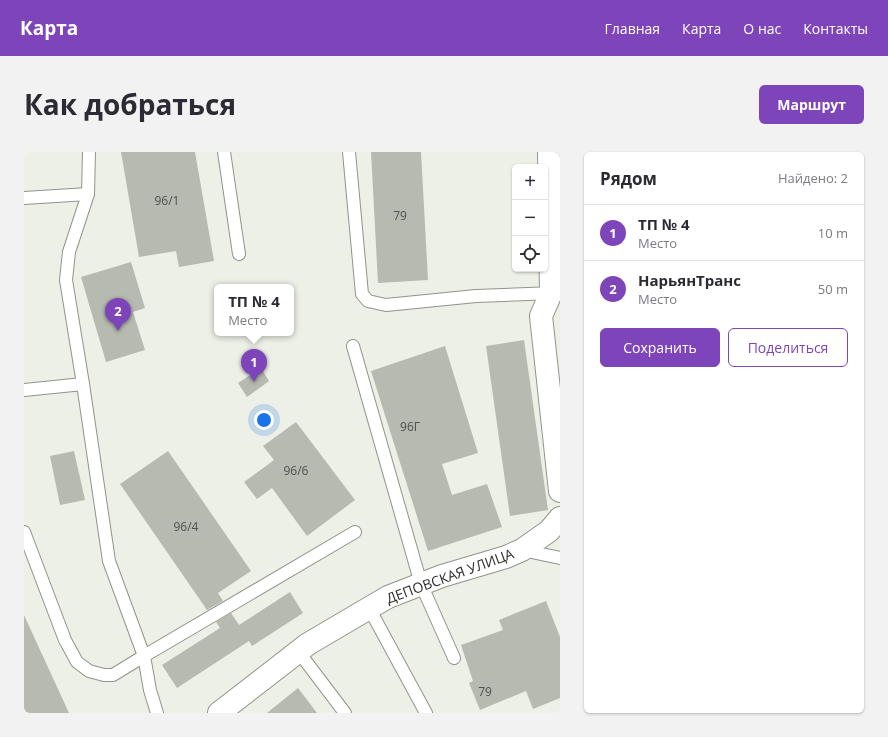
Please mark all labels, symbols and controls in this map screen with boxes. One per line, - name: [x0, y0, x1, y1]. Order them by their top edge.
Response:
- text: Карта: [20, 15, 78, 41]
- text: Главная: [605, 19, 660, 38]
- text: Карта: [682, 19, 721, 38]
- text: О нас: [743, 19, 781, 38]
- text: Контакты: [803, 19, 868, 38]
- text: Как добраться: [24, 85, 236, 123]
- button: Маршрут: [759, 85, 864, 124]
- map controls: [512, 164, 548, 272]
- button: +: [512, 164, 548, 200]
- text: Рядом: [600, 167, 657, 190]
- text: Найдено: 2: [778, 169, 848, 187]
- house number: 96/1: [155, 192, 179, 209]
- button: −: [512, 200, 548, 236]
- house number: 79: [393, 207, 407, 224]
- text: ТП № 4: [638, 214, 690, 234]
- text: 1: [609, 224, 617, 242]
- text: 10 m: [818, 224, 848, 242]
- text: Место: [638, 234, 677, 252]
- button: locate: [512, 236, 548, 272]
- text: НарьянТранс: [638, 270, 741, 290]
- text: 2: [609, 280, 617, 298]
- text: 50 m: [818, 280, 848, 298]
- popup: [214, 284, 294, 336]
- text: Место: [638, 290, 677, 308]
- text: ТП № 4: [228, 291, 280, 311]
- pin: 2: [105, 298, 131, 331]
- text: Место: [228, 311, 267, 329]
- button: Сохранить: [600, 328, 720, 367]
- button: Поделиться: [728, 328, 848, 367]
- pin: 1: [241, 349, 267, 382]
- your location: [254, 410, 274, 430]
- house number: 96Г: [400, 418, 420, 435]
- house number: 96/6: [284, 462, 309, 479]
- house number: 96/4: [174, 518, 199, 535]
- street label: ДЕПОВСКАЯ УЛИЦА: [383, 544, 516, 607]
- house number: 79: [478, 683, 492, 700]

